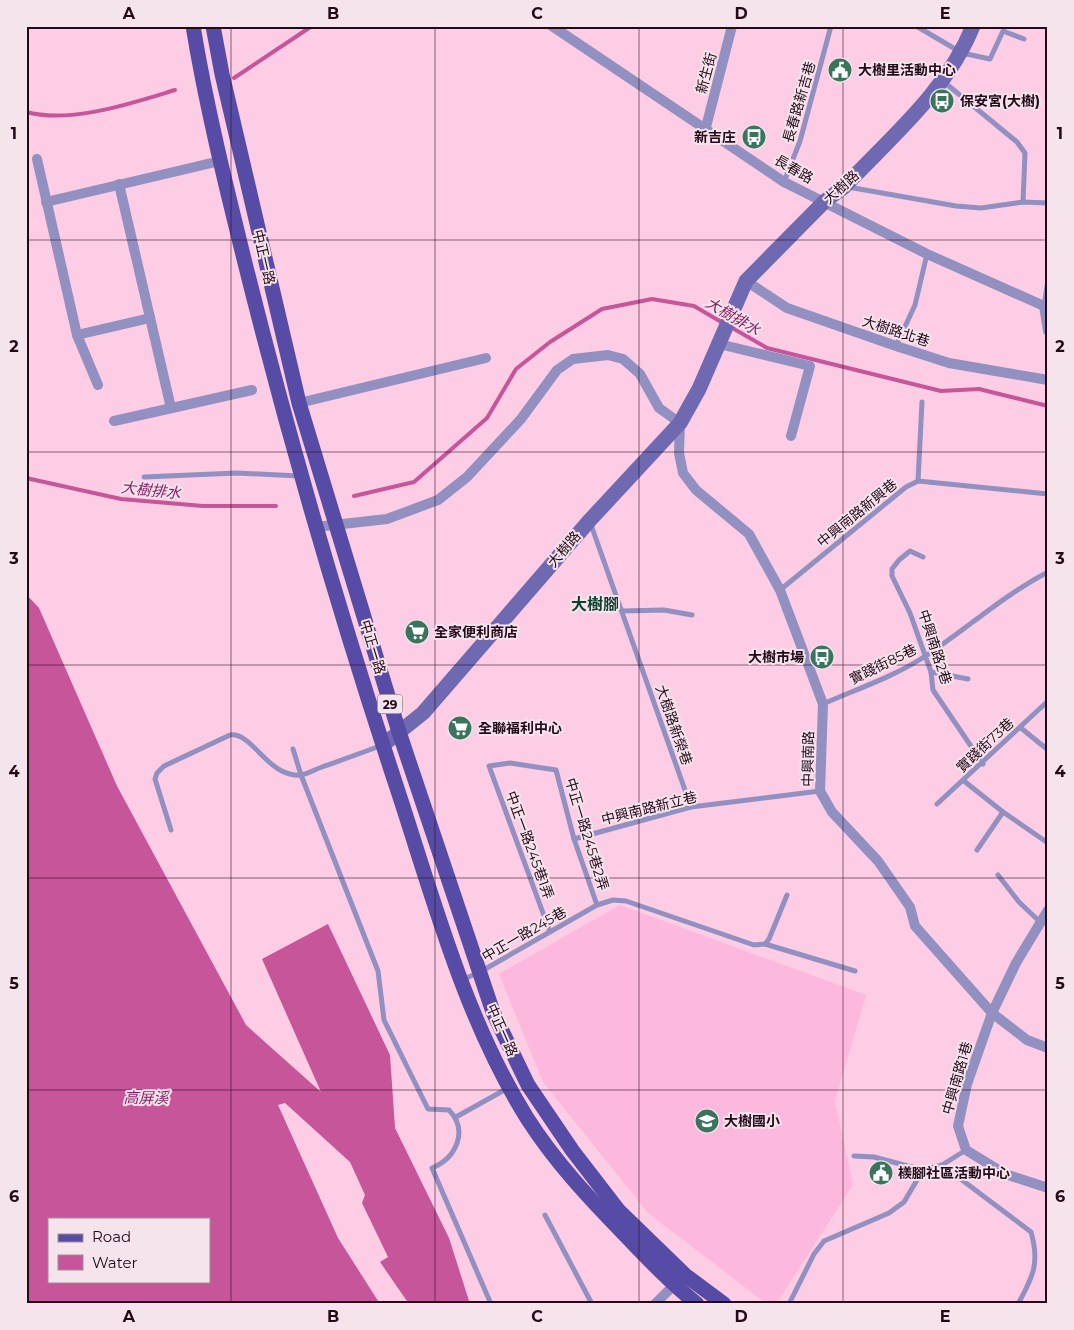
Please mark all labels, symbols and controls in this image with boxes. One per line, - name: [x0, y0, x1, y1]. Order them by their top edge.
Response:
- text: A: [122, 4, 136, 23]
- text: B: [327, 4, 339, 23]
- text: C: [531, 4, 543, 23]
- text: D: [734, 4, 748, 23]
- text: E: [940, 4, 950, 23]
- street label: 新生街: [692, 50, 720, 96]
- public building icon: 大樹里活動中心: [827, 57, 853, 83]
- street label: 長春路新吉巷: [779, 59, 819, 145]
- place label: 大樹里活動中心: [858, 61, 956, 79]
- bus stop icon: 保安宮(大樹): [929, 88, 955, 114]
- place label: 保安宮(大樹): [960, 92, 1040, 110]
- text: 1: [11, 124, 17, 143]
- bus stop icon: 新吉庄: [741, 124, 767, 150]
- text: 1: [1057, 124, 1063, 143]
- place label: 新吉庄: [694, 128, 736, 146]
- street label: 長春路: [771, 151, 817, 187]
- street label: 大樹路: [819, 166, 863, 208]
- street label: 中正一路: [249, 228, 279, 286]
- water label: 大樹排水: [702, 293, 765, 340]
- street label: 大樹路北巷: [860, 312, 932, 350]
- text: 2: [9, 337, 19, 356]
- text: 2: [1055, 337, 1065, 356]
- street label: 中興南路新興巷: [813, 475, 901, 551]
- water label: 大樹排水: [120, 477, 183, 503]
- street label: 大樹路: [543, 527, 585, 571]
- text: 3: [8, 549, 19, 568]
- text: 3: [1054, 549, 1065, 568]
- district label: 大樹腳: [571, 595, 619, 614]
- street label: 中興南路2巷: [914, 607, 956, 687]
- street label: 中正一路: [356, 618, 390, 676]
- supermarket icon: 全家便利商店: [404, 619, 430, 645]
- place label: 全家便利商店: [434, 623, 518, 641]
- street label: 實踐街85巷: [846, 640, 920, 688]
- bus stop icon: 大樹市場: [809, 644, 835, 670]
- place label: 大樹市場: [748, 648, 804, 666]
- street label: 大樹路新榮巷: [652, 682, 696, 768]
- road number: 29: [378, 694, 402, 714]
- street label: 實踐街73巷: [953, 714, 1017, 776]
- supermarket icon: 全聯福利中心: [447, 715, 473, 741]
- place label: 全聯福利中心: [478, 719, 562, 737]
- street label: 中興南路: [799, 731, 817, 787]
- text: 4: [8, 762, 20, 781]
- text: 4: [1054, 762, 1066, 781]
- street label: 中正一路245巷2弄: [561, 776, 613, 892]
- street label: 中興南路新立巷: [599, 787, 699, 829]
- street label: 中正一路245巷1弄: [502, 788, 558, 902]
- street label: 中正一路245巷: [478, 903, 570, 965]
- text: 5: [9, 974, 19, 993]
- text: 5: [1055, 974, 1065, 993]
- street label: 中正一路: [482, 1001, 522, 1059]
- street label: 中興南路1巷: [938, 1039, 976, 1117]
- water label: 高屏溪: [123, 1088, 170, 1107]
- school or university icon: 大樹國小: [694, 1108, 720, 1134]
- place label: 大樹國小: [724, 1112, 780, 1130]
- public building icon: 檨腳社區活動中心: [868, 1160, 894, 1186]
- place label: 檨腳社區活動中心: [898, 1164, 1010, 1182]
- text: 6: [9, 1187, 19, 1206]
- text: 6: [1055, 1187, 1065, 1206]
- legend: [48, 1218, 210, 1282]
- text: Road: [92, 1227, 131, 1246]
- text: Water: [92, 1253, 138, 1272]
- text: A: [122, 1307, 136, 1326]
- text: B: [327, 1307, 339, 1326]
- text: C: [531, 1307, 543, 1326]
- text: D: [734, 1307, 748, 1326]
- text: E: [940, 1307, 950, 1326]

